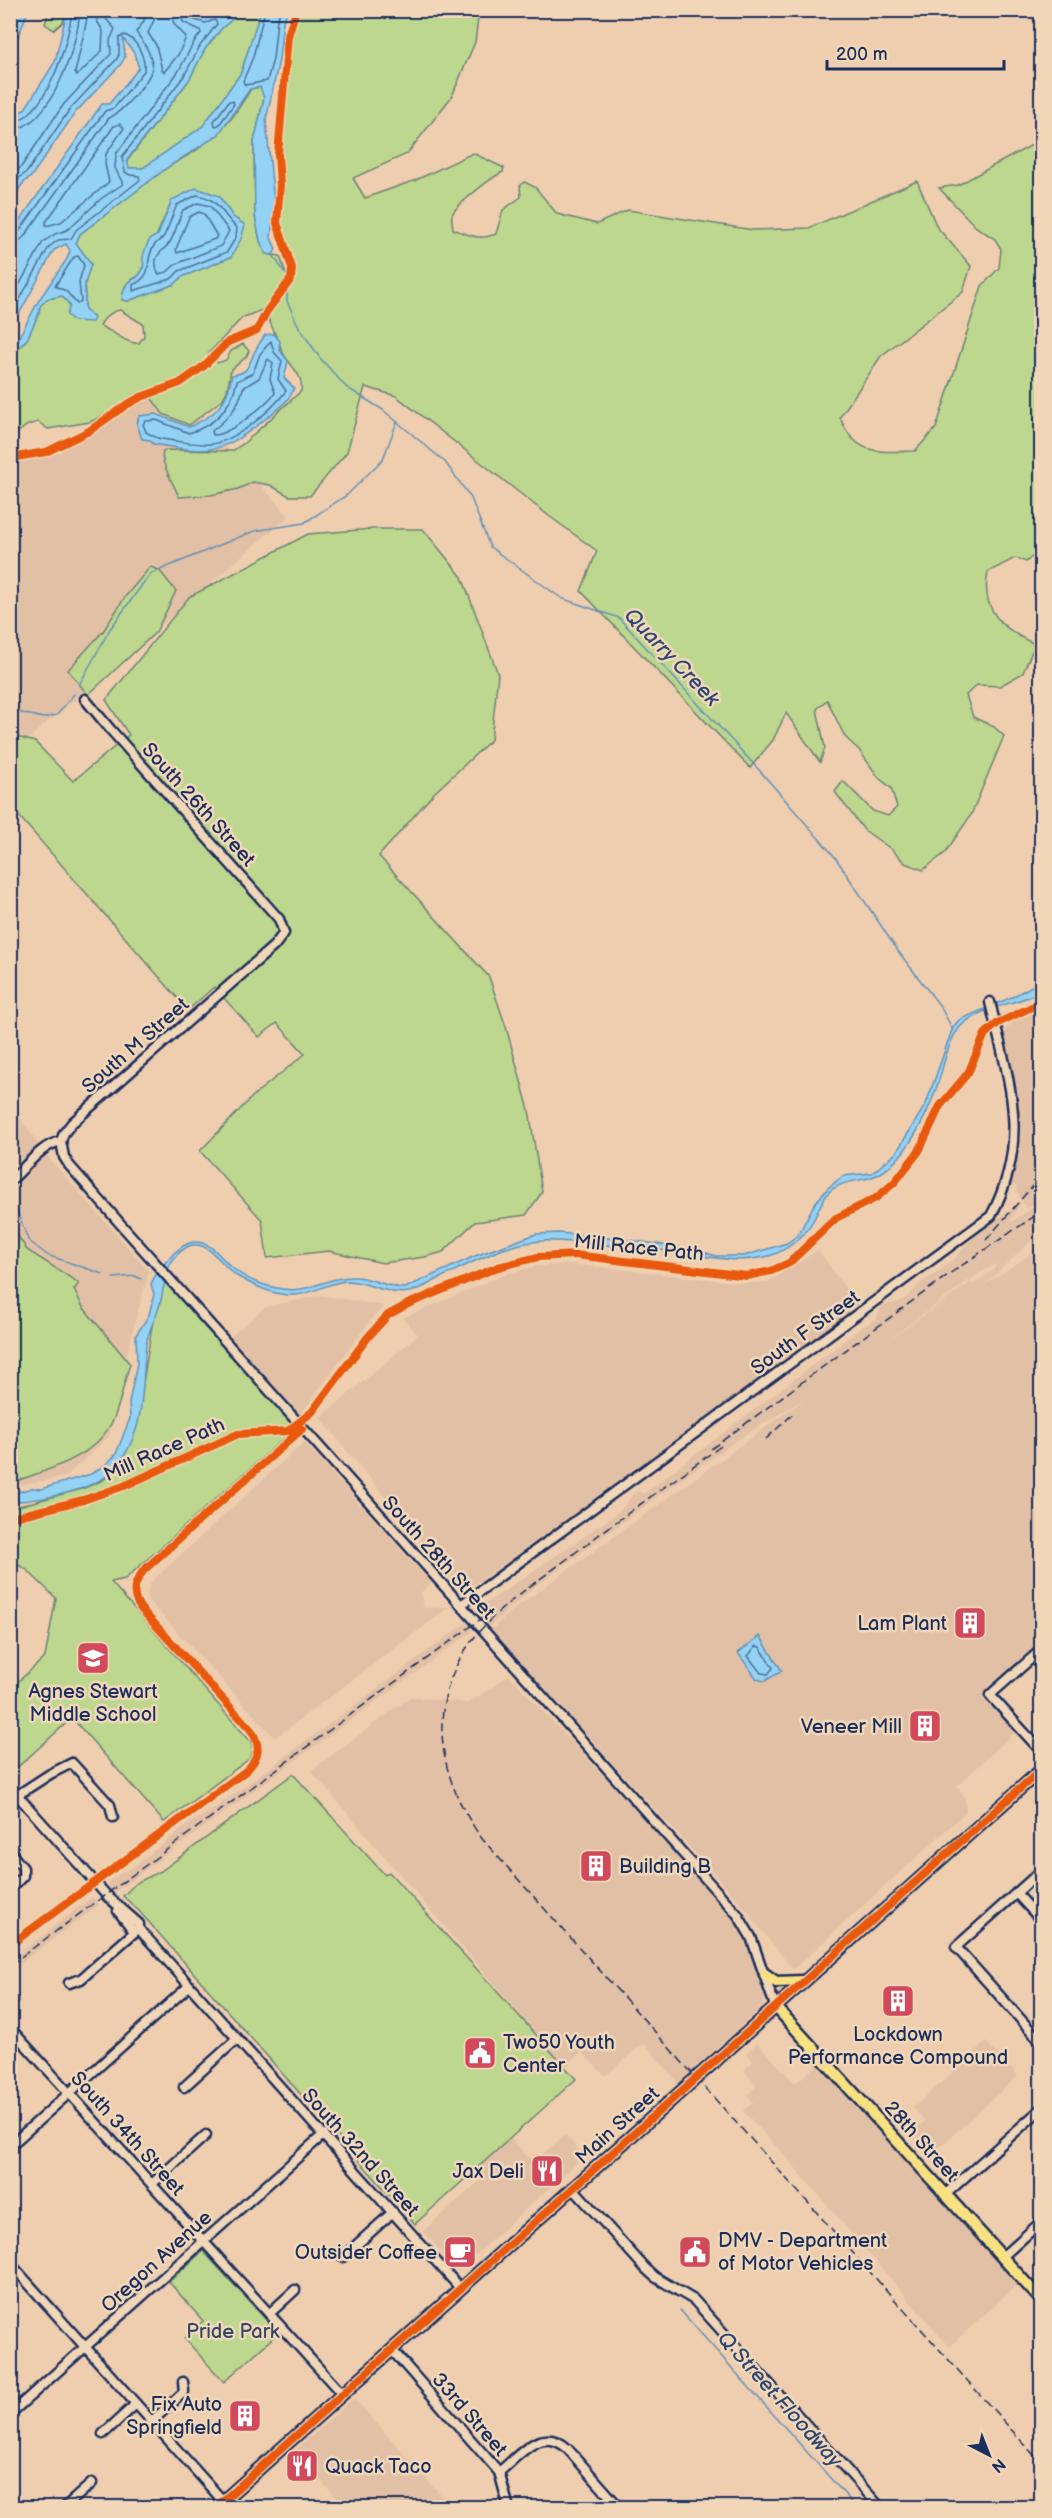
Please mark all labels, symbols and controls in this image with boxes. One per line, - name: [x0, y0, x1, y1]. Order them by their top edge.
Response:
- scale bar: [827, 33, 1004, 71]
- text: 200 m: [836, 44, 888, 65]
- water label: Quarry Creek: [619, 603, 725, 712]
- street label: South 26th Street: [136, 738, 260, 871]
- street label: South M Street: [77, 993, 194, 1099]
- street label: Mill Race Path: [573, 1229, 705, 1267]
- street label: South F Street: [746, 1285, 865, 1380]
- street label: Mill Race Path: [100, 1413, 229, 1487]
- street label: South 28th Street: [377, 1491, 500, 1624]
- building icon: Lam Plant: [952, 1605, 988, 1641]
- place label: Lam Plant: [857, 1612, 947, 1636]
- school or university icon: Agnes Stewart Middle School: [75, 1640, 111, 1676]
- place label: Agnes Stewart Middle School: [28, 1680, 158, 1727]
- building icon: Veneer Mill: [907, 1708, 943, 1744]
- place label: Veneer Mill: [801, 1715, 902, 1739]
- building icon: Building B: [578, 1848, 614, 1884]
- place label: Building B: [619, 1855, 711, 1879]
- building icon: Lockdown Performance Compound: [880, 1983, 916, 2019]
- place label: Lockdown Performance Compound: [788, 2023, 1008, 2070]
- place label: Two50 Youth Center: [503, 2031, 615, 2078]
- public building icon: Two50 Youth Center: [462, 2035, 498, 2071]
- street label: South 34th Street: [65, 2067, 189, 2201]
- street label: Main Street: [571, 2082, 665, 2170]
- street label: South 32nd Street: [297, 2084, 424, 2222]
- street label: 28th Street: [879, 2096, 964, 2187]
- restaurant icon: Jax Deli: [529, 2153, 565, 2189]
- place label: Jax Deli: [453, 2160, 524, 2184]
- street label: Oregon Avenue: [96, 2206, 217, 2318]
- place label: DMV - Department of Motor Vehicles: [718, 2229, 887, 2276]
- cafe icon: Outsider Coffee: [442, 2234, 478, 2270]
- public building icon: DMV - Department of Motor Vehicles: [677, 2234, 713, 2270]
- place label: Outsider Coffee: [295, 2241, 437, 2265]
- park label: Pride Park: [186, 2320, 280, 2344]
- water label: Q Street Floodway: [712, 2326, 848, 2473]
- street label: 33rd Street: [426, 2368, 512, 2461]
- place label: Fix Auto Springfield: [126, 2393, 222, 2440]
- building icon: Fix Auto Springfield: [227, 2398, 263, 2434]
- north arrow: [959, 2425, 1019, 2485]
- restaurant icon: Quack Taco: [284, 2448, 320, 2484]
- text: N: [987, 2454, 1009, 2476]
- place label: Quack Taco: [325, 2455, 432, 2479]

